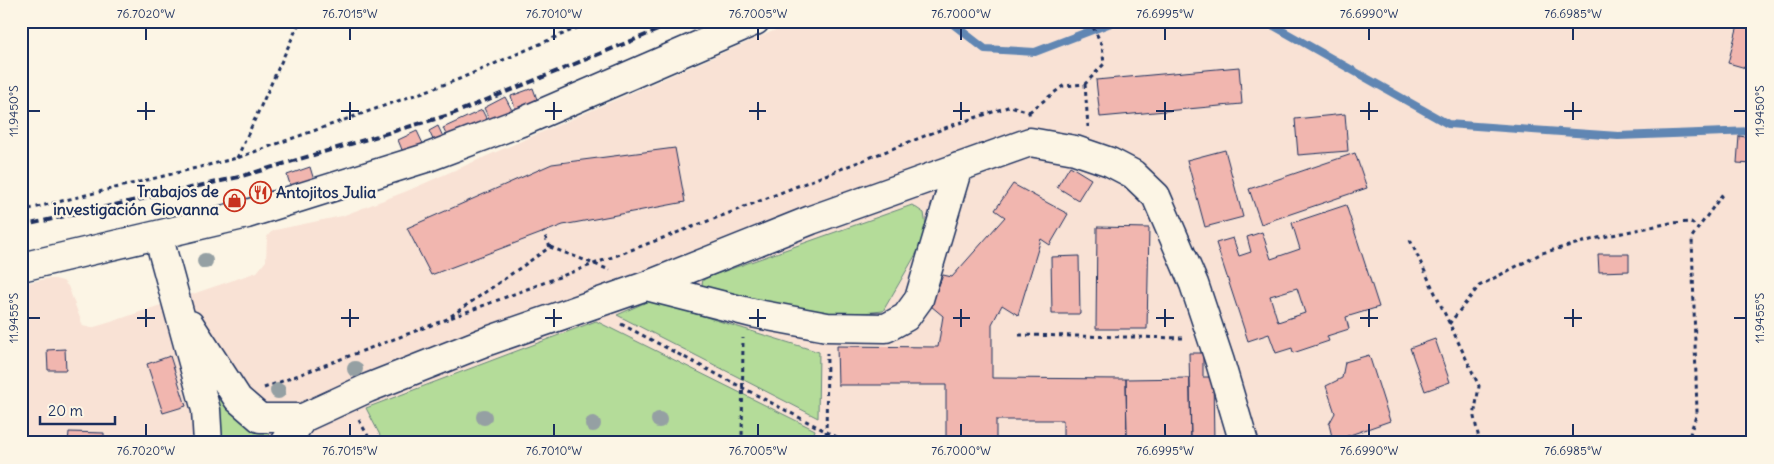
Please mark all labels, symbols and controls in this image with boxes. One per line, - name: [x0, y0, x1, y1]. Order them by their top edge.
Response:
- text: 76.7020°W: [117, 6, 175, 21]
- text: 76.7015°W: [322, 6, 378, 21]
- text: 76.7010°W: [526, 6, 582, 21]
- text: 76.7005°W: [729, 6, 787, 21]
- text: 76.7000°W: [931, 6, 991, 21]
- text: 76.6995°W: [1136, 6, 1194, 21]
- text: 76.6990°W: [1340, 6, 1398, 21]
- text: 76.6985°W: [1544, 6, 1602, 21]
- text: 11.9450°S: [6, 85, 21, 137]
- text: 11.9450°S: [1752, 85, 1767, 137]
- restaurant icon: Antojitos Julia: [248, 180, 272, 204]
- place label: Trabajos de investigación Giovanna: [53, 181, 219, 220]
- place label: Antojitos Julia: [276, 182, 376, 202]
- shop icon: Trabajos de investigación Giovanna: [223, 188, 247, 212]
- text: 11.9455°S: [6, 293, 21, 343]
- text: 11.9455°S: [1752, 293, 1767, 343]
- scale bar: [40, 394, 115, 426]
- text: 20 m: [48, 401, 83, 420]
- text: 76.7020°W: [117, 443, 175, 458]
- text: 76.7015°W: [322, 443, 378, 458]
- text: 76.7010°W: [526, 443, 582, 458]
- text: 76.7005°W: [729, 443, 787, 458]
- text: 76.7000°W: [931, 443, 991, 458]
- text: 76.6995°W: [1136, 443, 1194, 458]
- text: 76.6990°W: [1340, 443, 1398, 458]
- text: 76.6985°W: [1544, 443, 1602, 458]

